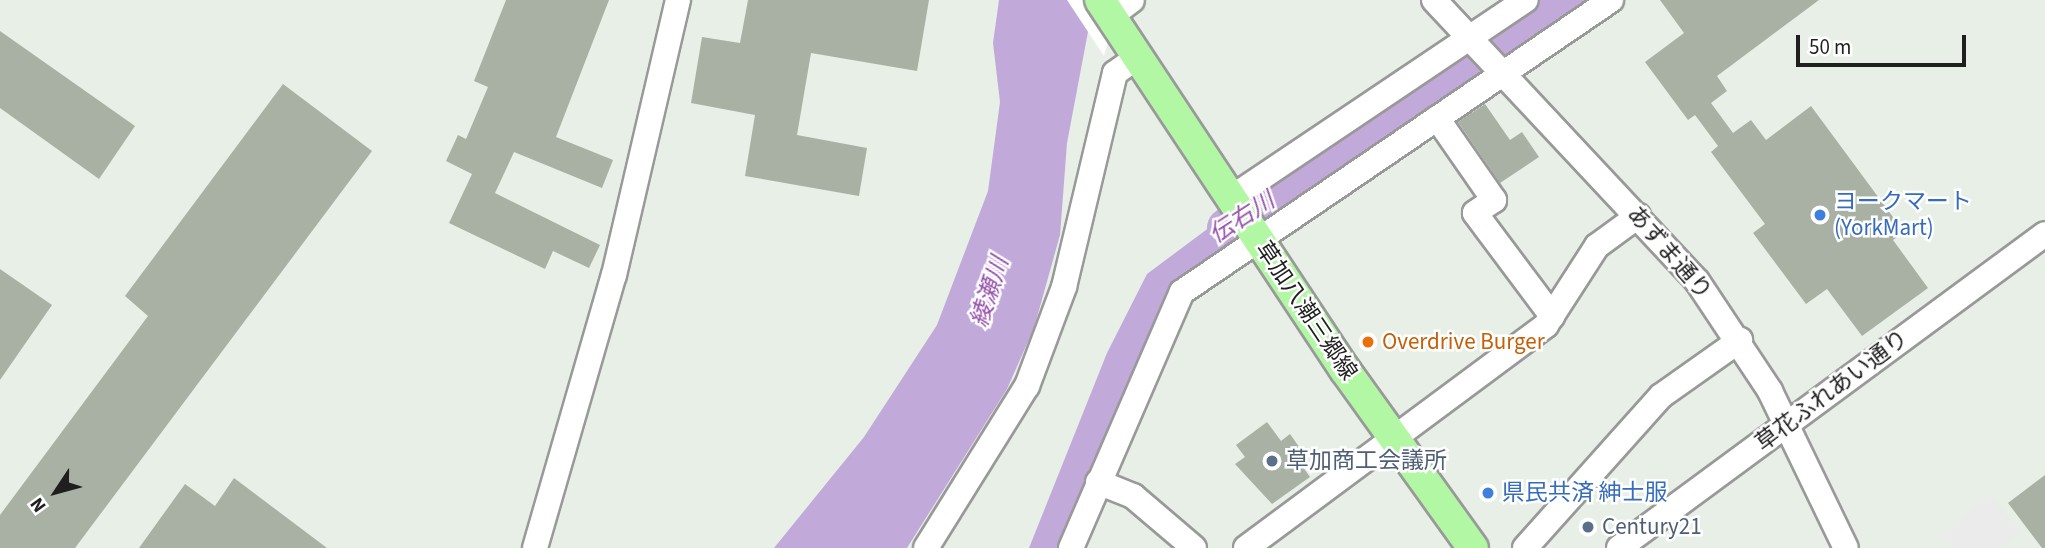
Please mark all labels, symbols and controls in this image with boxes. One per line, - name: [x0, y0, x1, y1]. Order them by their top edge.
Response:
- scale bar: [1800, 21, 1970, 65]
- text: 50 m: [1809, 32, 1851, 62]
- water label: 伝右川: [1204, 186, 1280, 250]
- place label: ヨークマート (YorkMart): [1834, 188, 1972, 242]
- street label: あずま通り: [1621, 201, 1717, 305]
- marker: ヨークマート (YorkMart): [1812, 207, 1828, 223]
- street label: 草加八潮三郷線: [1250, 237, 1362, 385]
- water label: 綾瀬川: [965, 253, 1015, 331]
- street label: 草花ふれあい通り: [1750, 325, 1914, 457]
- place label: Overdrive Burger: [1382, 328, 1545, 356]
- marker: Overdrive Burger: [1360, 334, 1376, 350]
- place label: 草加商工会議所: [1286, 447, 1447, 475]
- marker: 草加商工会議所: [1264, 453, 1280, 469]
- north arrow: [21, 457, 91, 527]
- place label: 県民共済 紳士服: [1502, 479, 1668, 507]
- marker: 県民共済 紳士服: [1480, 485, 1496, 501]
- text: N: [24, 492, 53, 518]
- place label: Century21: [1602, 513, 1702, 541]
- marker: Century21: [1580, 519, 1596, 535]

